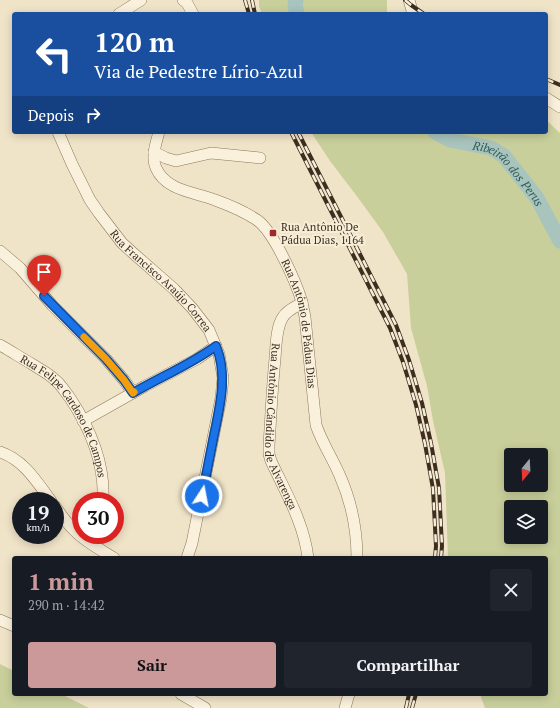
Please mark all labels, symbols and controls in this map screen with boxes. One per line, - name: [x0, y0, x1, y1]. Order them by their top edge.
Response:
- text: 120 m: [94, 23, 175, 60]
- icon: left: [28, 28, 80, 80]
- text: Via de Pedestre Lírio-Azul: [94, 59, 303, 83]
- icon: right: [82, 104, 104, 126]
- text: Depois: [28, 105, 74, 125]
- water label: Ribeirão dos Perus: [471, 137, 547, 209]
- place label: Rua Antônio De Pádua Dias, 1164: [281, 220, 364, 247]
- street label: Rua Francisco Araújo Correa: [107, 227, 215, 335]
- marker: Rua Antônio De Pádua Dias, 1164: [268, 228, 278, 238]
- pin: [27, 255, 61, 296]
- street label: Rua Antônio de Pádua Dias: [278, 257, 319, 389]
- icon: arrive: [33, 261, 55, 283]
- street label: Rua Antônio Cândido de Alvarenga: [262, 343, 301, 512]
- street label: Rua Felipe Cardoso de Campos: [18, 352, 109, 479]
- north arrow: [504, 448, 548, 492]
- map controls: [504, 448, 548, 544]
- position arrow: [181, 475, 223, 517]
- speed limit sign: 30: [72, 492, 124, 544]
- text: 19: [27, 499, 49, 526]
- button: layers: [504, 500, 548, 544]
- text: km/h: [26, 521, 50, 534]
- text: 1 min: [28, 565, 94, 597]
- button: close: [490, 569, 532, 611]
- text: 290 m · 14:42: [28, 596, 105, 614]
- button: Sair: [28, 642, 276, 688]
- button: Compartilhar: [284, 642, 532, 688]

